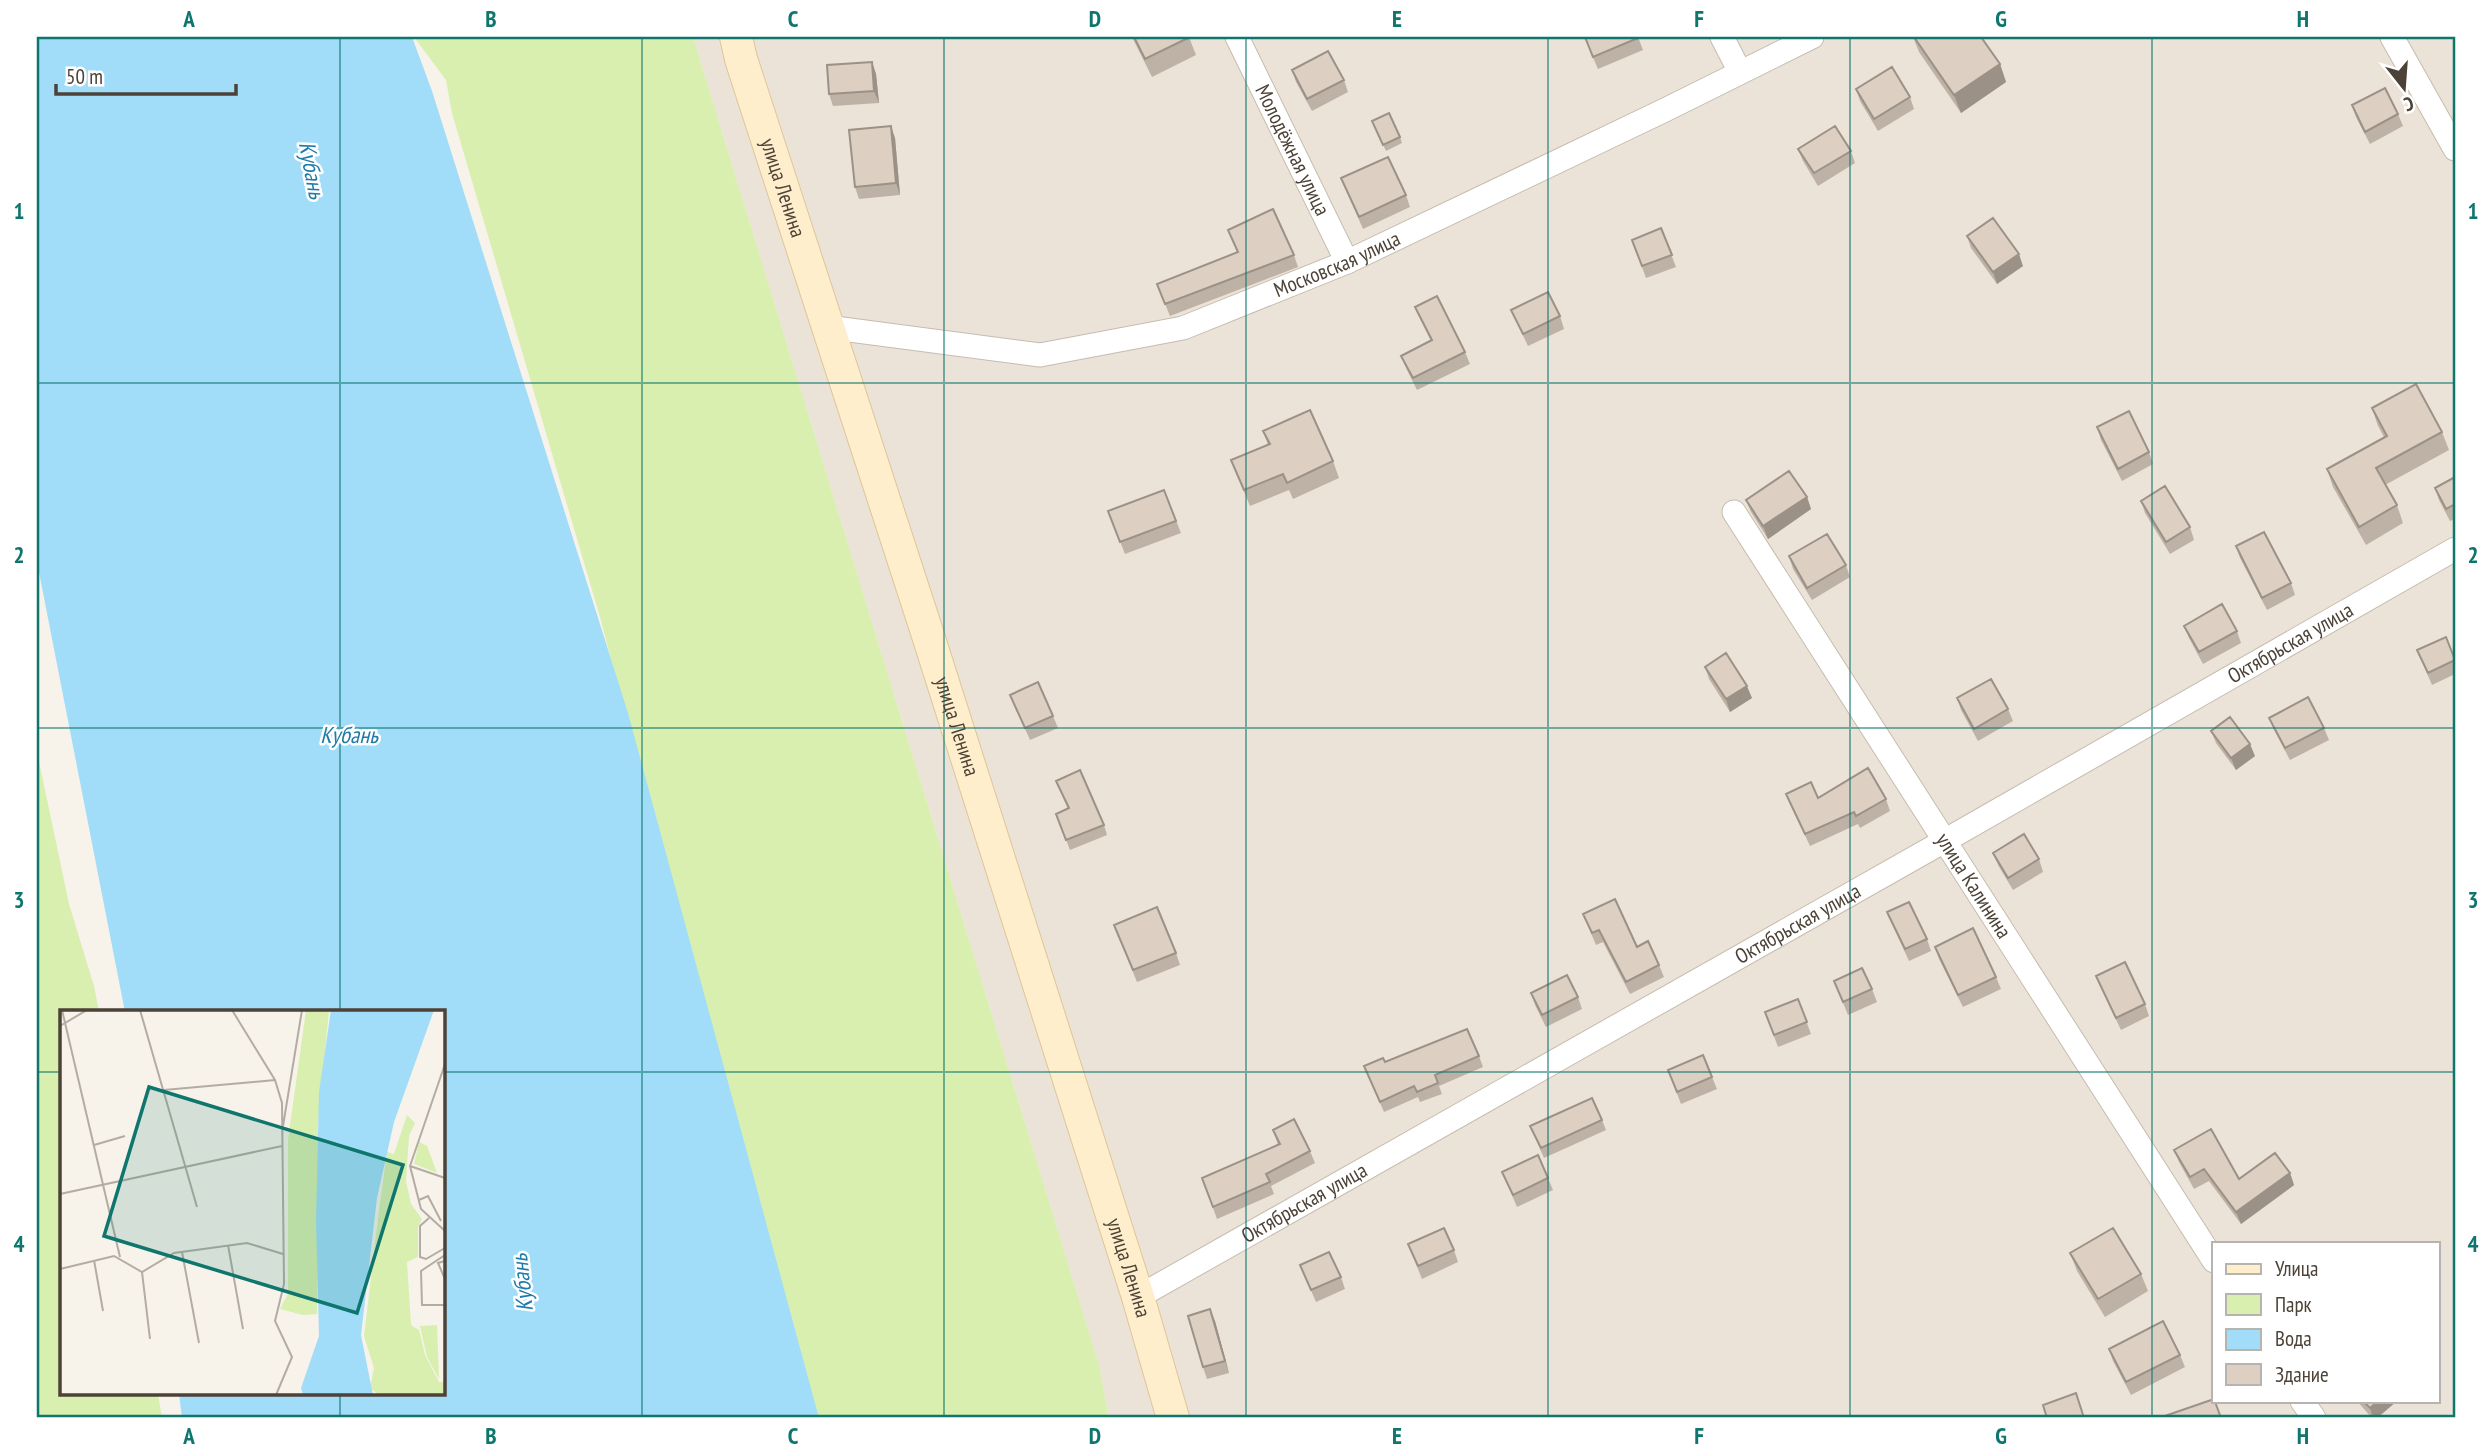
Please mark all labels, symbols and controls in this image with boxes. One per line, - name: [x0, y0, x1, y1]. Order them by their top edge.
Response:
- text: A: [182, 4, 195, 33]
- text: B: [485, 4, 497, 33]
- text: C: [788, 4, 799, 33]
- text: D: [1089, 4, 1101, 33]
- text: E: [1392, 4, 1402, 33]
- text: F: [1694, 4, 1704, 33]
- text: G: [1995, 4, 2007, 33]
- text: H: [2297, 4, 2309, 33]
- scale bar: [56, 52, 236, 96]
- north arrow: [2370, 52, 2440, 122]
- text: 50 m: [66, 63, 103, 90]
- street label: Молодёжная улица: [1249, 80, 1336, 220]
- text: С: [2401, 92, 2417, 117]
- street label: улица Ленина: [755, 135, 812, 241]
- water label: Кубань: [293, 139, 332, 202]
- text: 1: [14, 196, 25, 225]
- text: 1: [2468, 196, 2479, 225]
- street label: Московская улица: [1270, 225, 1404, 303]
- text: 2: [14, 540, 25, 569]
- text: 2: [2468, 540, 2479, 569]
- street label: Октябрьская улица: [2223, 596, 2358, 689]
- street label: улица Ленина: [929, 673, 986, 779]
- water label: Кубань: [320, 720, 379, 749]
- street label: улица Калинина: [1930, 828, 2018, 943]
- street label: Октябрьская улица: [1730, 877, 1865, 970]
- text: 3: [14, 885, 25, 914]
- text: 3: [2468, 885, 2479, 914]
- inset map: [60, 1010, 444, 1396]
- street label: Октябрьская улица: [1236, 1156, 1372, 1249]
- street label: улица Ленина: [1101, 1215, 1157, 1320]
- text: 4: [14, 1229, 25, 1258]
- text: 4: [2468, 1229, 2479, 1258]
- legend: [2212, 1242, 2440, 1402]
- water label: Кубань: [504, 1252, 539, 1313]
- text: Улица: [2275, 1255, 2318, 1282]
- text: Парк: [2275, 1291, 2312, 1318]
- text: Вода: [2275, 1325, 2312, 1352]
- text: Здание: [2275, 1361, 2329, 1388]
- text: A: [182, 1421, 195, 1450]
- text: B: [485, 1421, 497, 1450]
- text: C: [788, 1421, 799, 1450]
- text: D: [1089, 1421, 1101, 1450]
- text: E: [1392, 1421, 1402, 1450]
- text: F: [1694, 1421, 1704, 1450]
- text: G: [1995, 1421, 2007, 1450]
- text: H: [2297, 1421, 2309, 1450]

